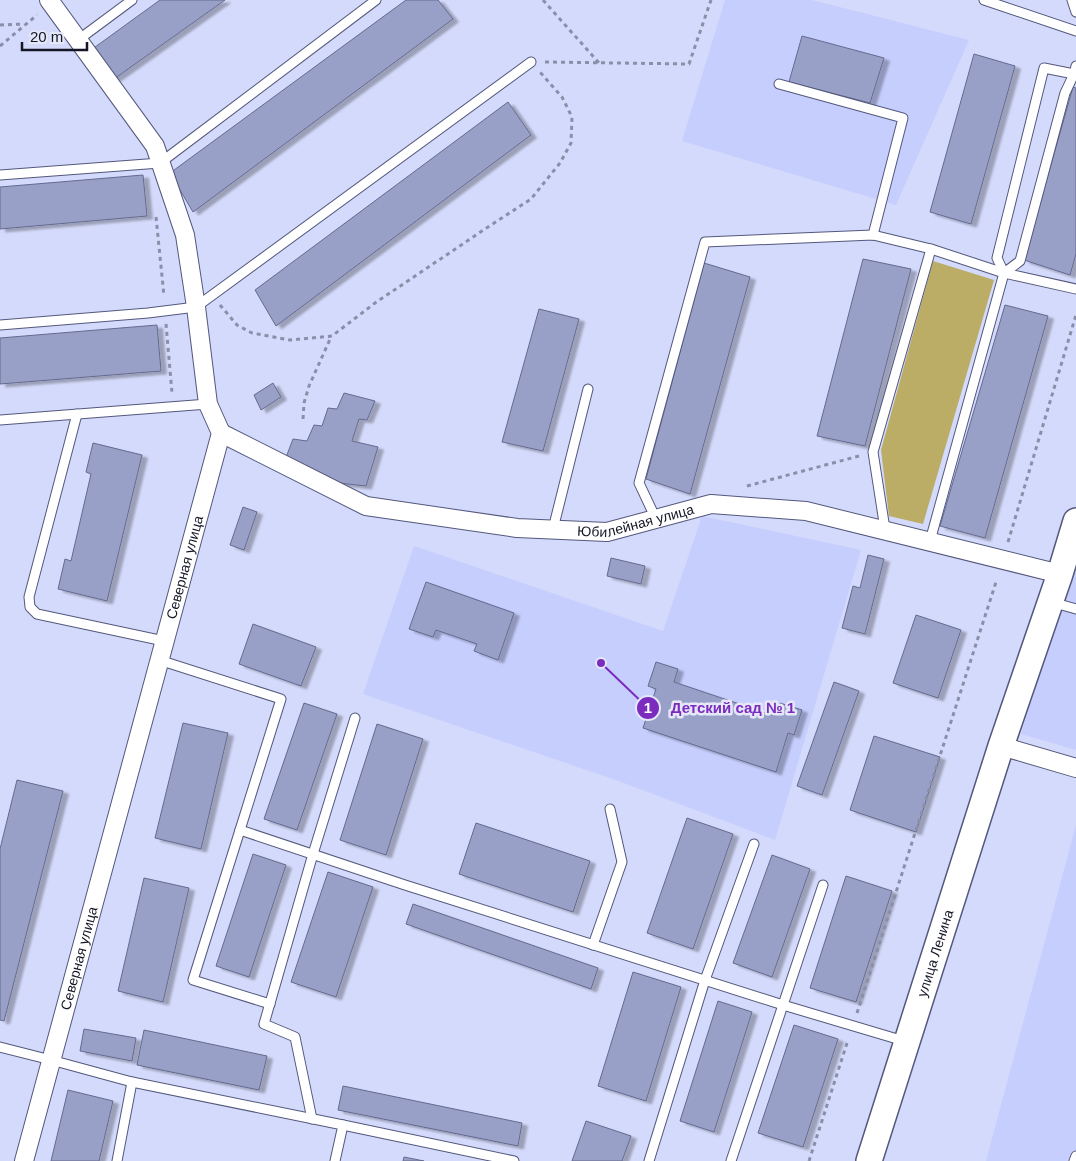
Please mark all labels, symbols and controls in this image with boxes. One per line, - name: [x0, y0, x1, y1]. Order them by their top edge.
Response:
- scale bar: [22, 20, 88, 52]
- text: 20 m: [30, 28, 63, 45]
- street label: Юбилейная улица: [577, 501, 696, 540]
- street label: Северная улица: [163, 514, 206, 621]
- callout: Детский сад № 1: [636, 693, 805, 723]
- text: 1: [644, 699, 652, 716]
- text: Детский сад № 1: [671, 699, 795, 716]
- street label: Северная улица: [57, 905, 101, 1012]
- street label: улица Ленина: [914, 908, 956, 999]

